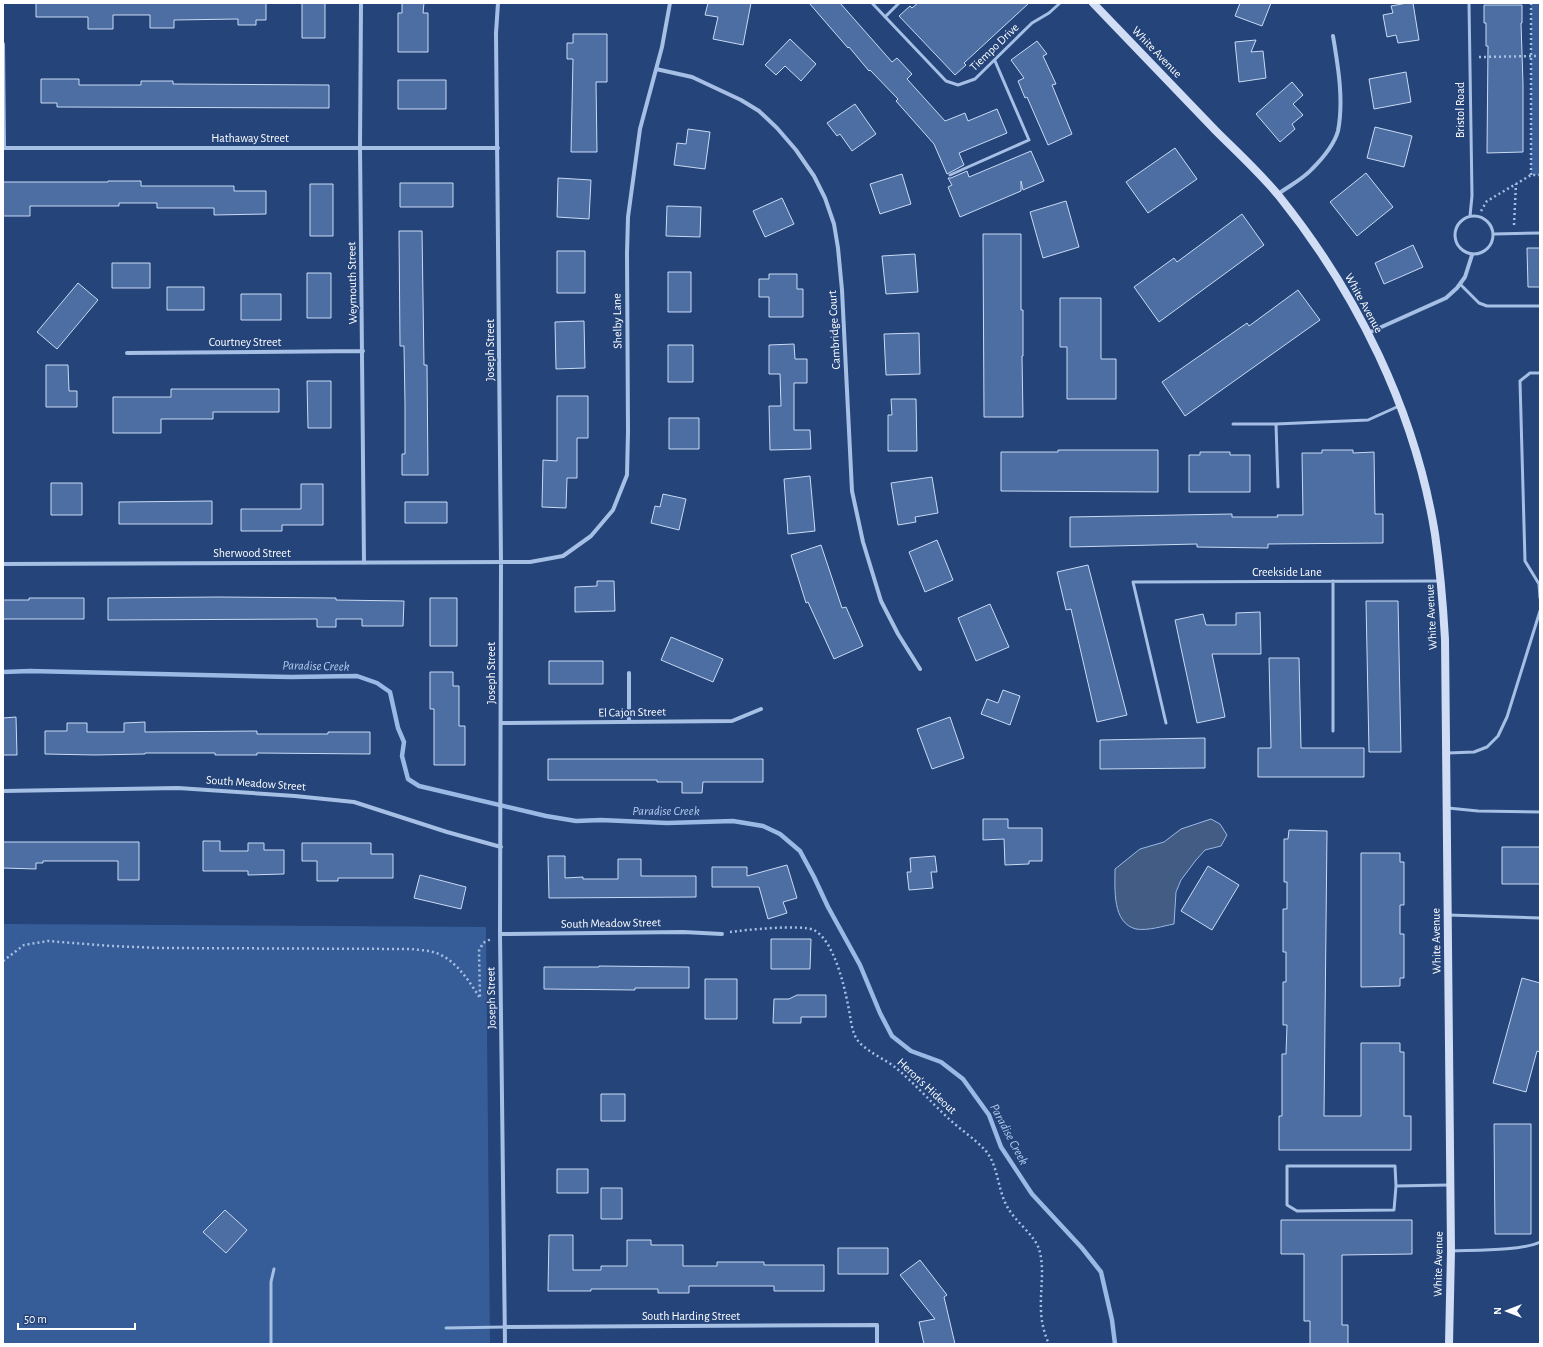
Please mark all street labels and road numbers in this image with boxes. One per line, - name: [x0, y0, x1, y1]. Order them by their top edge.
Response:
- street label: Tiempo Drive: [967, 21, 1021, 73]
- street label: White Avenue: [1130, 24, 1184, 80]
- street label: Bristol Road: [1454, 82, 1466, 138]
- street label: Hathaway Street: [211, 132, 289, 145]
- street label: Weymouth Street: [345, 241, 360, 324]
- street label: White Avenue: [1343, 271, 1385, 335]
- street label: Cambridge Court: [826, 290, 842, 370]
- street label: Shelby Lane: [611, 293, 624, 349]
- street label: Joseph Street: [484, 319, 496, 381]
- street label: Courtney Street: [209, 336, 282, 349]
- street label: Sherwood Street: [213, 547, 291, 559]
- street label: Creekside Lane: [1252, 566, 1322, 578]
- street label: White Avenue: [1423, 584, 1439, 650]
- street label: Joseph Street: [485, 642, 497, 704]
- street label: El Cajon Street: [598, 705, 666, 720]
- street label: South Meadow Street: [206, 774, 306, 792]
- street label: White Avenue: [1429, 908, 1443, 974]
- street label: South Meadow Street: [561, 916, 661, 930]
- street label: Joseph Street: [484, 967, 498, 1029]
- street label: Heron's Hideout: [895, 1056, 959, 1116]
- street label: White Avenue: [1431, 1231, 1445, 1297]
- street label: South Harding Street: [642, 1310, 740, 1322]

